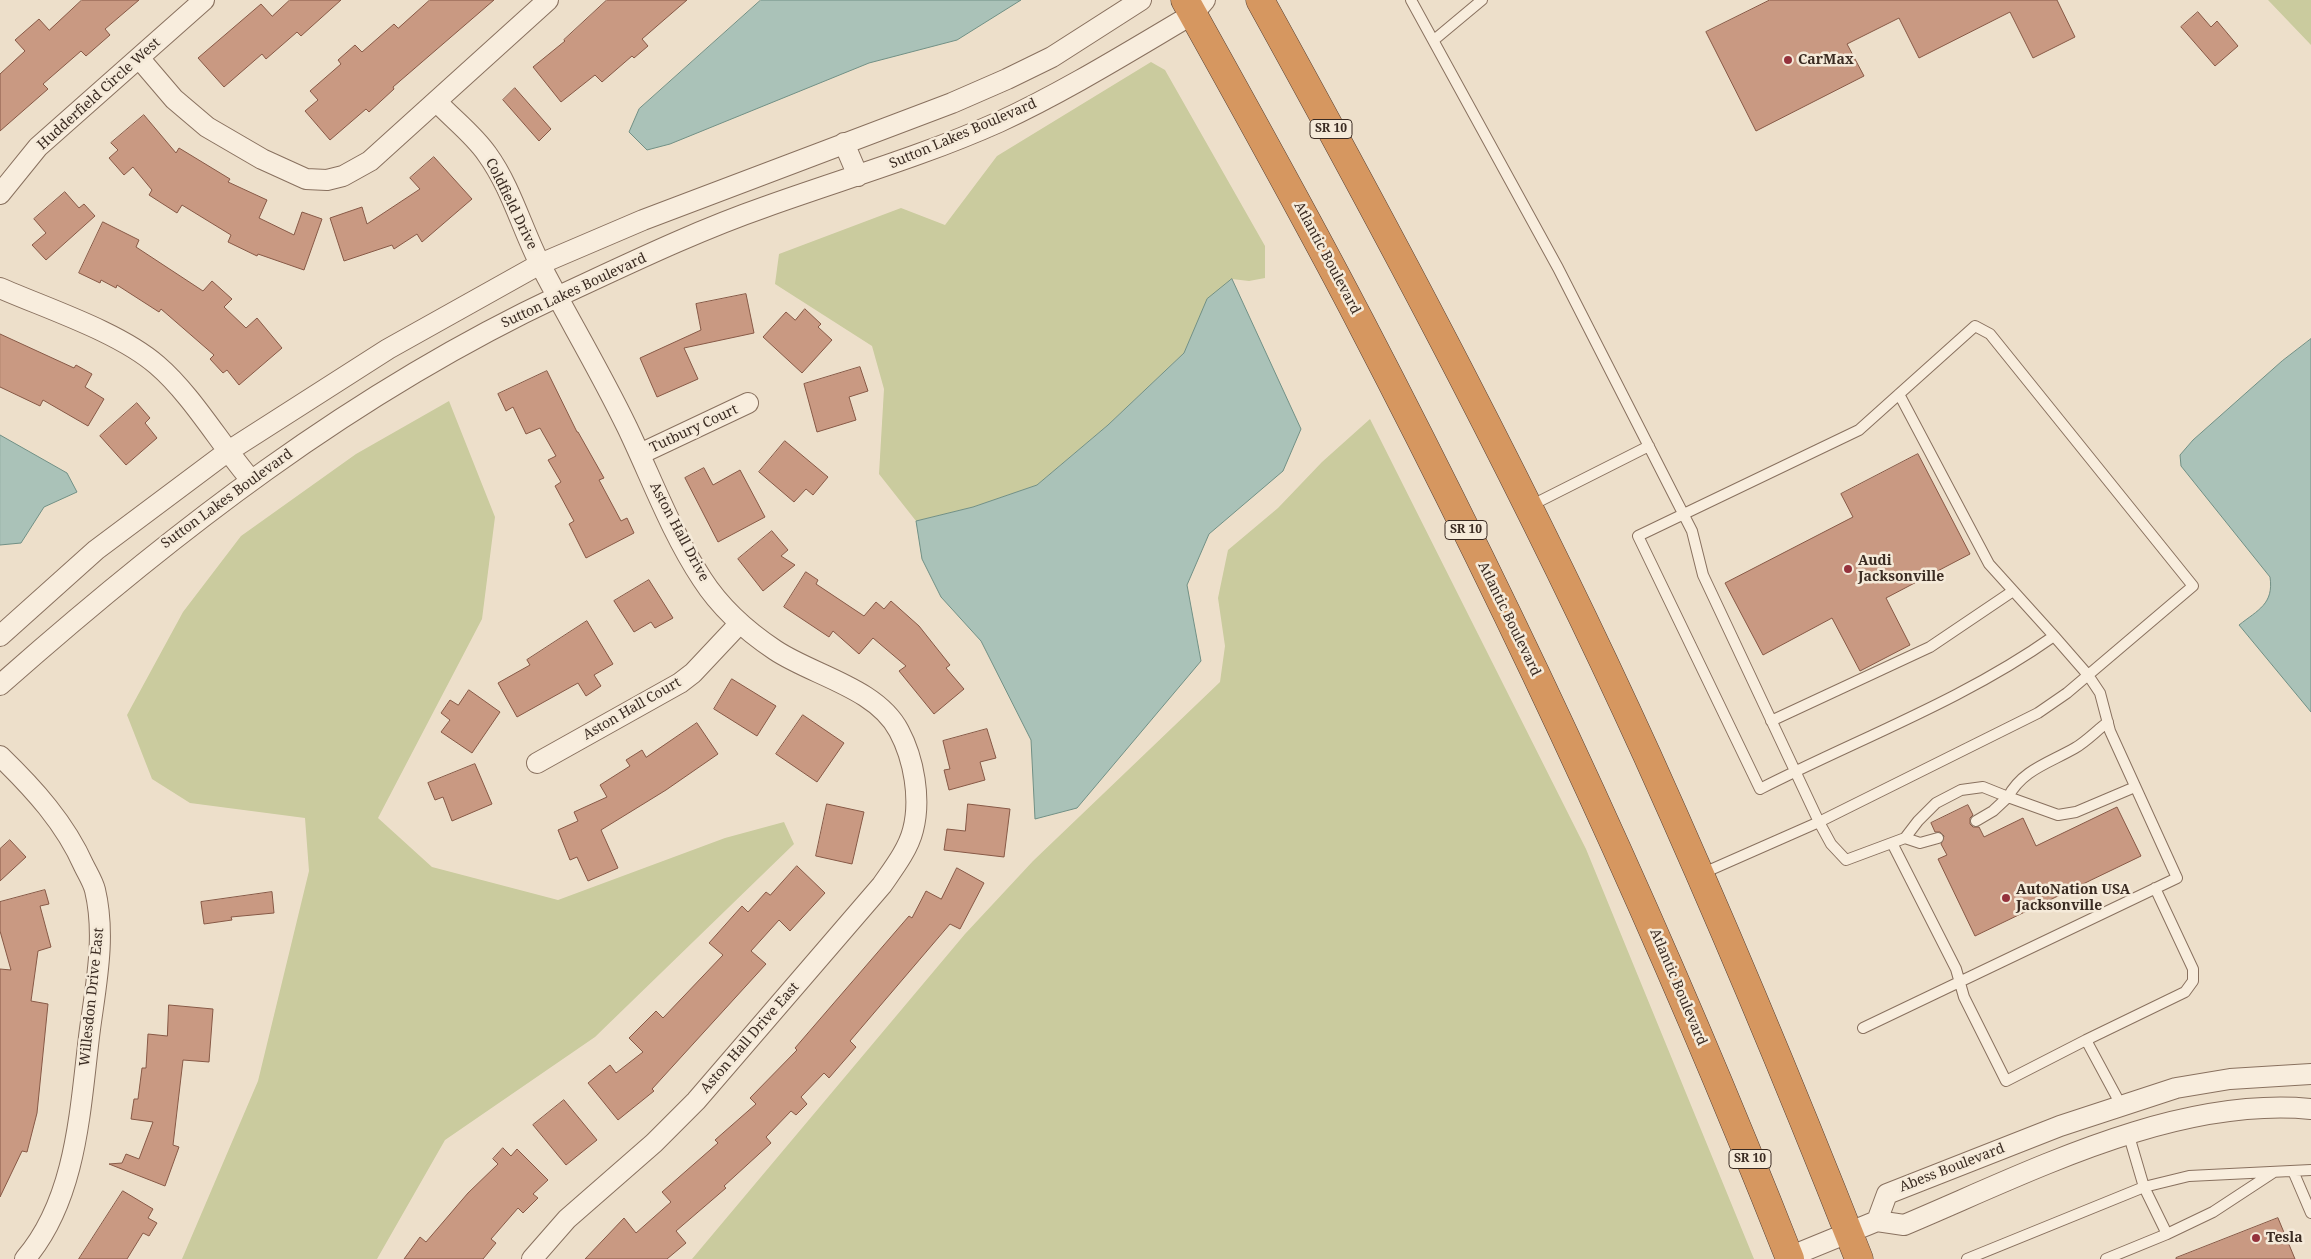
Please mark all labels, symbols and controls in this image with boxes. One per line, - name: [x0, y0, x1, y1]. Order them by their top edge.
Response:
- street label: Hudderfield Circle West: [34, 34, 164, 154]
- place label: CarMax: [1798, 52, 1854, 68]
- marker: CarMax: [1782, 54, 1794, 66]
- street label: Sutton Lakes Boulevard: [887, 95, 1039, 173]
- road number: SR 10: [1310, 120, 1352, 138]
- street label: Coldfield Drive: [482, 155, 540, 253]
- street label: Atlantic Boulevard: [1290, 199, 1364, 317]
- street label: Sutton Lakes Boulevard: [499, 250, 649, 332]
- street label: Tutbury Court: [647, 401, 741, 457]
- street label: Sutton Lakes Boulevard: [158, 446, 296, 552]
- street label: Aston Hall Drive: [646, 479, 712, 585]
- road number: SR 10: [1445, 520, 1487, 540]
- place label: Audi Jacksonville: [1858, 553, 1944, 586]
- street label: Atlantic Boulevard: [1474, 559, 1544, 679]
- marker: Audi Jacksonville: [1842, 563, 1854, 575]
- street label: Aston Hall Court: [580, 674, 684, 744]
- place label: AutoNation USA Jacksonville: [2016, 882, 2130, 914]
- marker: AutoNation USA Jacksonville: [2000, 892, 2012, 904]
- street label: Atlantic Boulevard: [1646, 926, 1710, 1048]
- street label: Willesdon Drive East: [76, 927, 108, 1067]
- street label: Aston Hall Drive East: [697, 979, 803, 1097]
- street label: Abess Boulevard: [1897, 1140, 2007, 1196]
- road number: SR 10: [1729, 1150, 1771, 1168]
- place label: Tesla: [2266, 1230, 2303, 1246]
- marker: Tesla: [2250, 1232, 2262, 1244]

